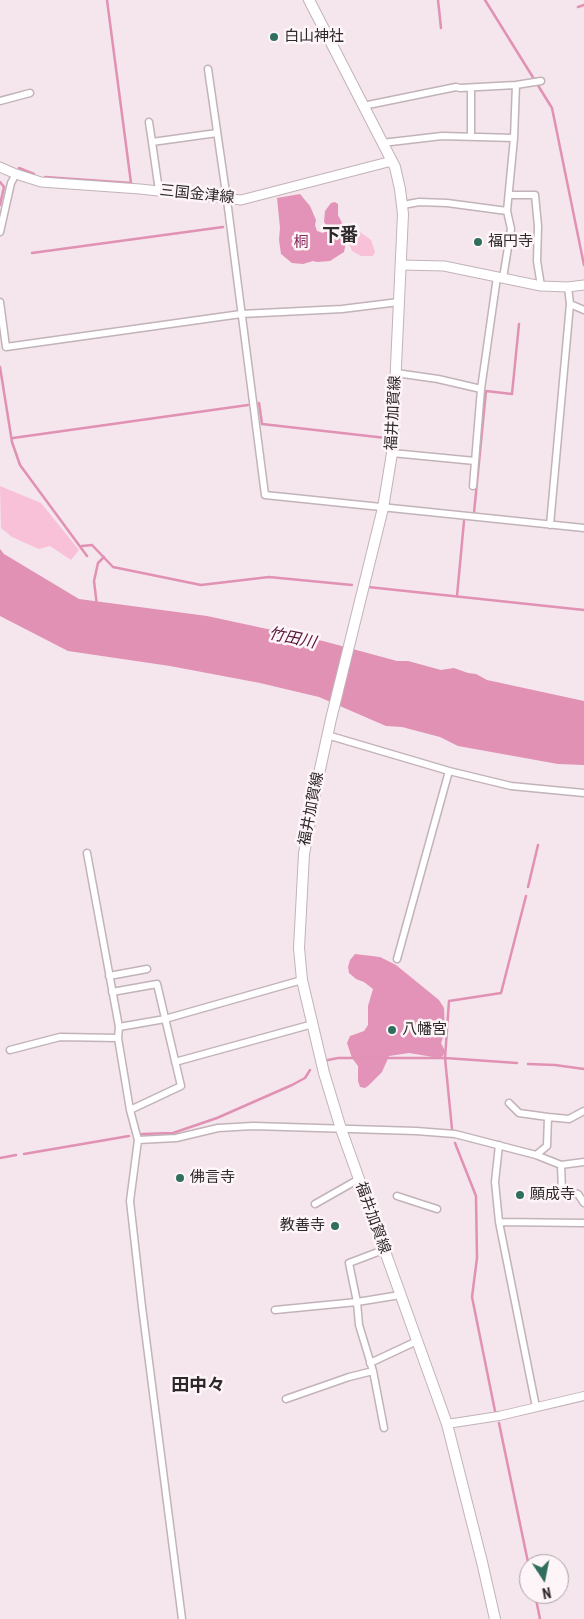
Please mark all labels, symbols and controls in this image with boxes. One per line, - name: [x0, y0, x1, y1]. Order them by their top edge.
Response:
- place label: 白山神社: [284, 28, 344, 46]
- marker: 白山神社: [268, 31, 280, 43]
- street label: 三国金津線: [159, 182, 235, 208]
- district label: 下番: [322, 225, 358, 247]
- place label: 福円寺: [488, 233, 533, 251]
- park label: 桐: [294, 234, 308, 252]
- marker: 福円寺: [472, 236, 484, 248]
- street label: 福井加賀線: [383, 375, 405, 451]
- water label: 竹田川: [267, 625, 317, 653]
- street label: 福井加賀線: [296, 770, 328, 848]
- place label: 八幡宮: [402, 1021, 447, 1039]
- marker: 八幡宮: [386, 1024, 398, 1036]
- place label: 佛言寺: [190, 1169, 235, 1187]
- marker: 佛言寺: [174, 1172, 186, 1184]
- street label: 福井加賀線: [351, 1180, 393, 1256]
- place label: 願成寺: [530, 1186, 575, 1204]
- marker: 願成寺: [514, 1189, 526, 1201]
- place label: 教善寺: [280, 1217, 325, 1235]
- marker: 教善寺: [329, 1220, 341, 1232]
- district label: 田中々: [171, 1375, 225, 1397]
- north arrow: [519, 1554, 569, 1604]
- text: N: [541, 1584, 552, 1601]

